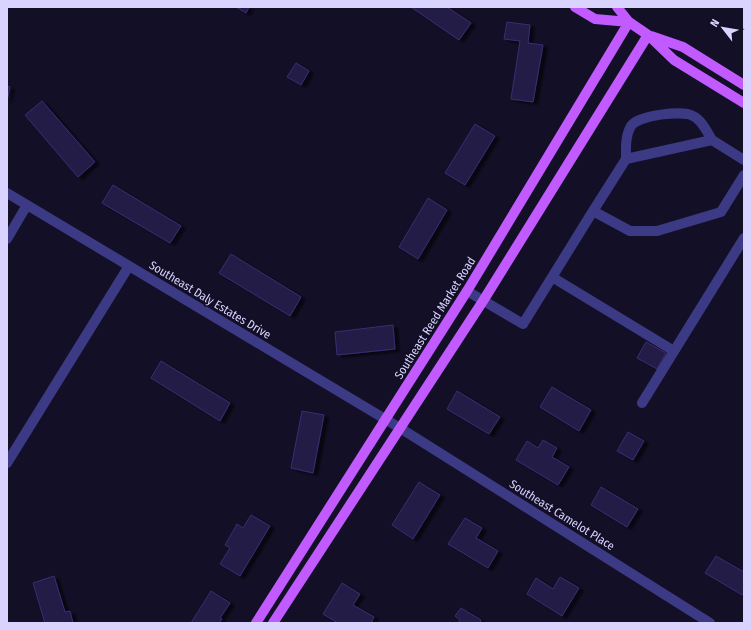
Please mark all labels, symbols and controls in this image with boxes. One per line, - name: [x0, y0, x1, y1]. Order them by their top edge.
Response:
- north arrow: [703, 8, 743, 48]
- text: N: [708, 17, 722, 29]
- street label: Southeast Reed Market Road: [392, 254, 478, 382]
- street label: Southeast Daly Estates Drive: [147, 258, 273, 342]
- street label: Southeast Camelot Place: [507, 477, 617, 553]

